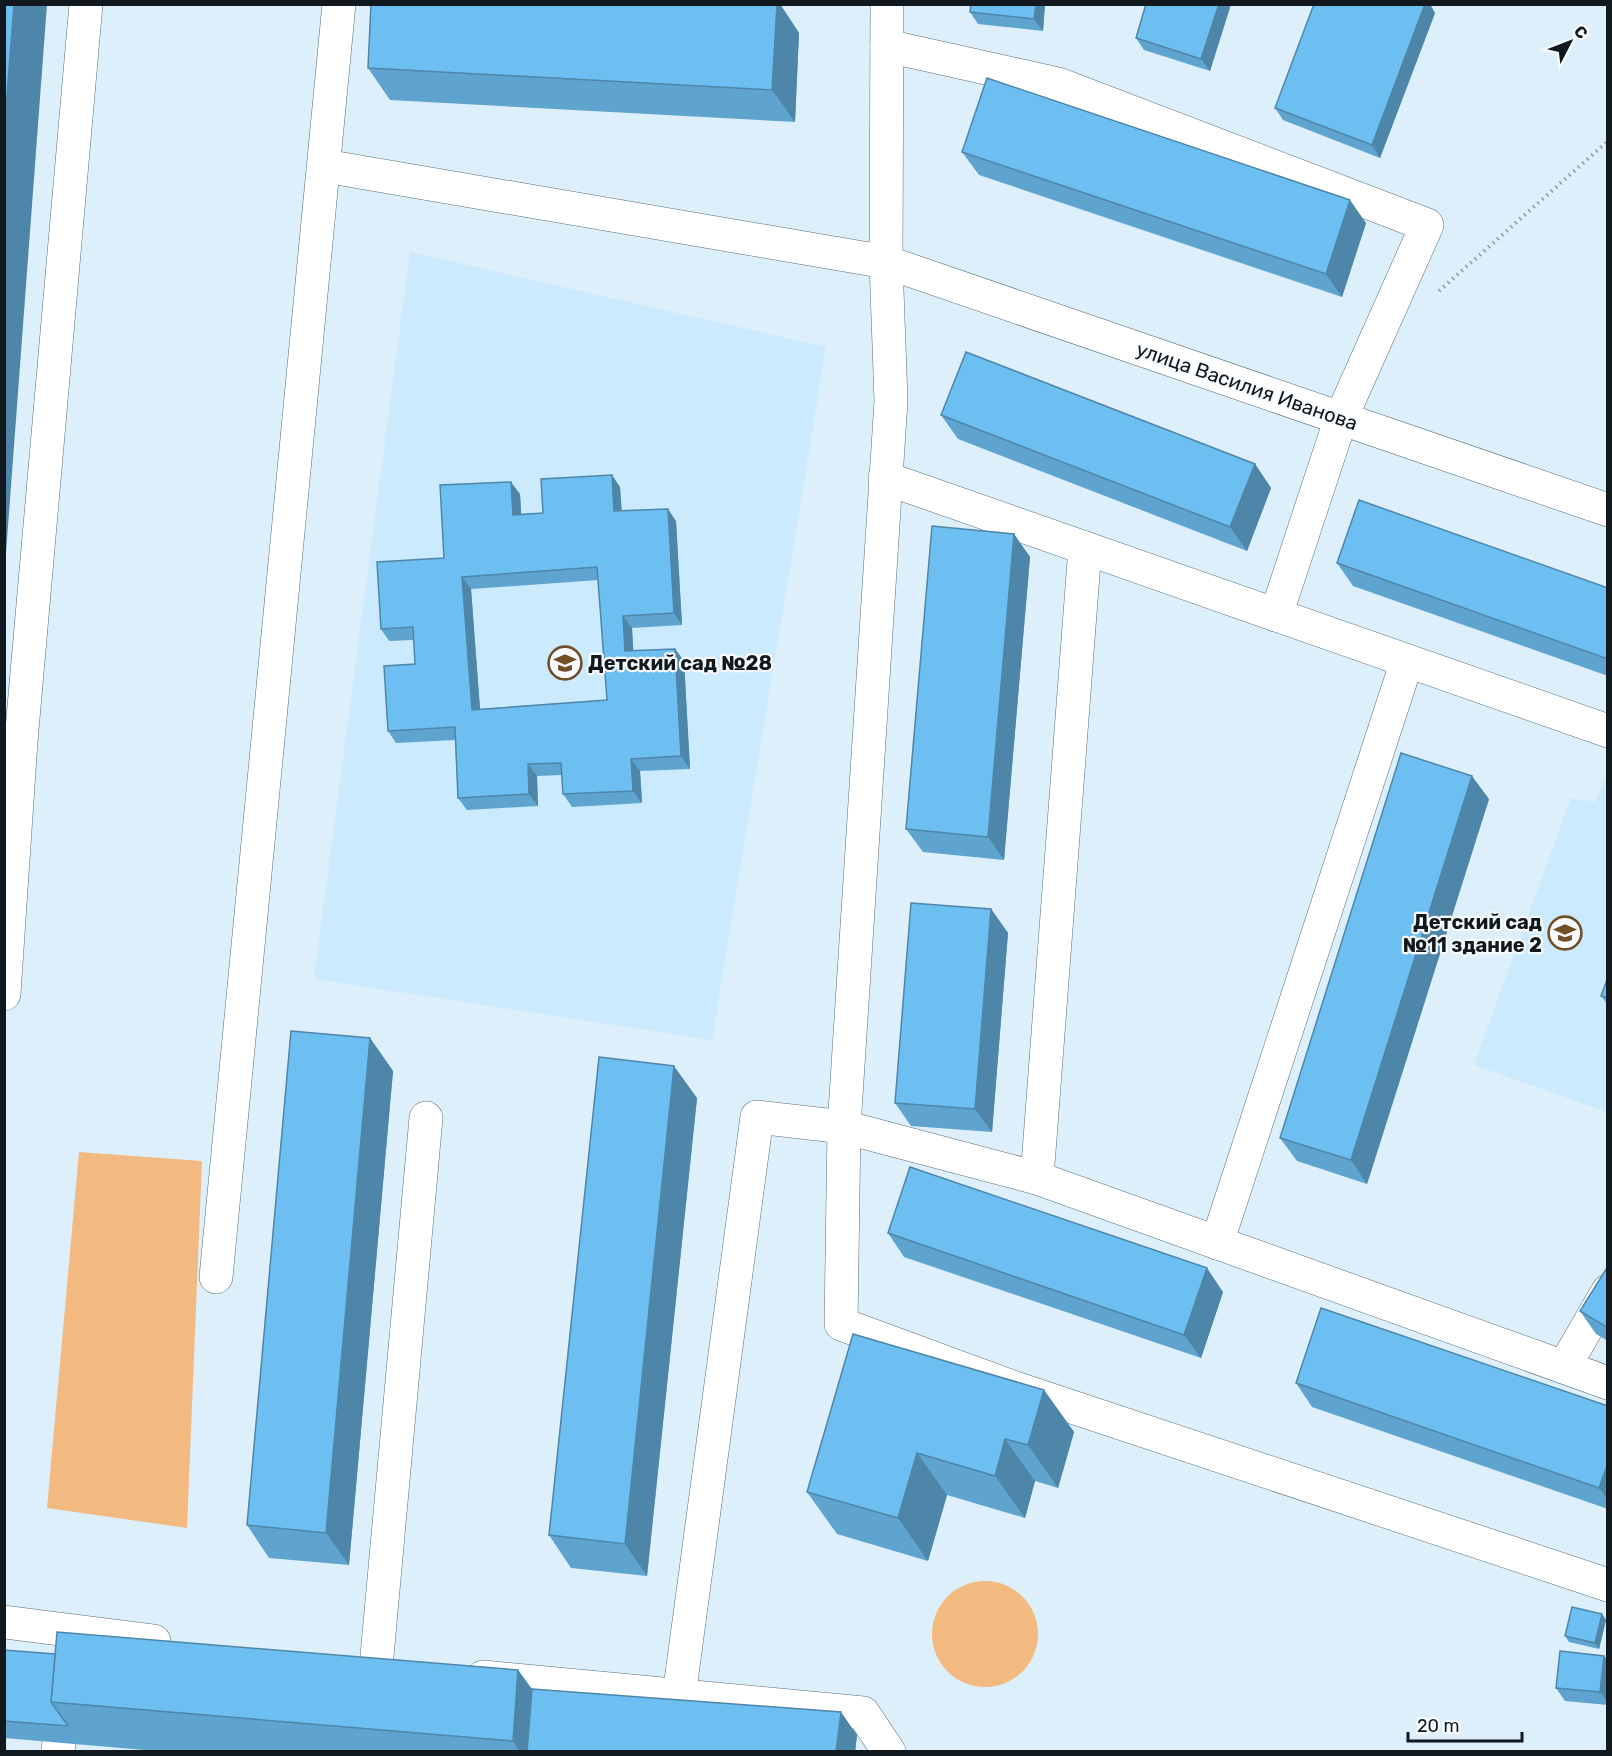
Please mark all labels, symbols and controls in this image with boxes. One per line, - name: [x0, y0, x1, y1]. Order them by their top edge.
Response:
- north arrow: [1540, 12, 1600, 72]
- text: С: [1570, 22, 1592, 43]
- street label: улица Василия Иванова: [1133, 337, 1361, 435]
- school or university icon: Детский сад №28: [547, 645, 583, 681]
- place label: Детский сад №28: [588, 651, 772, 675]
- place label: Детский сад №11 здание 2: [1403, 910, 1542, 957]
- school or university icon: Детский сад №11 здание 2: [1547, 915, 1583, 951]
- scale bar: [1408, 1705, 1522, 1743]
- text: 20 m: [1417, 1715, 1459, 1737]

